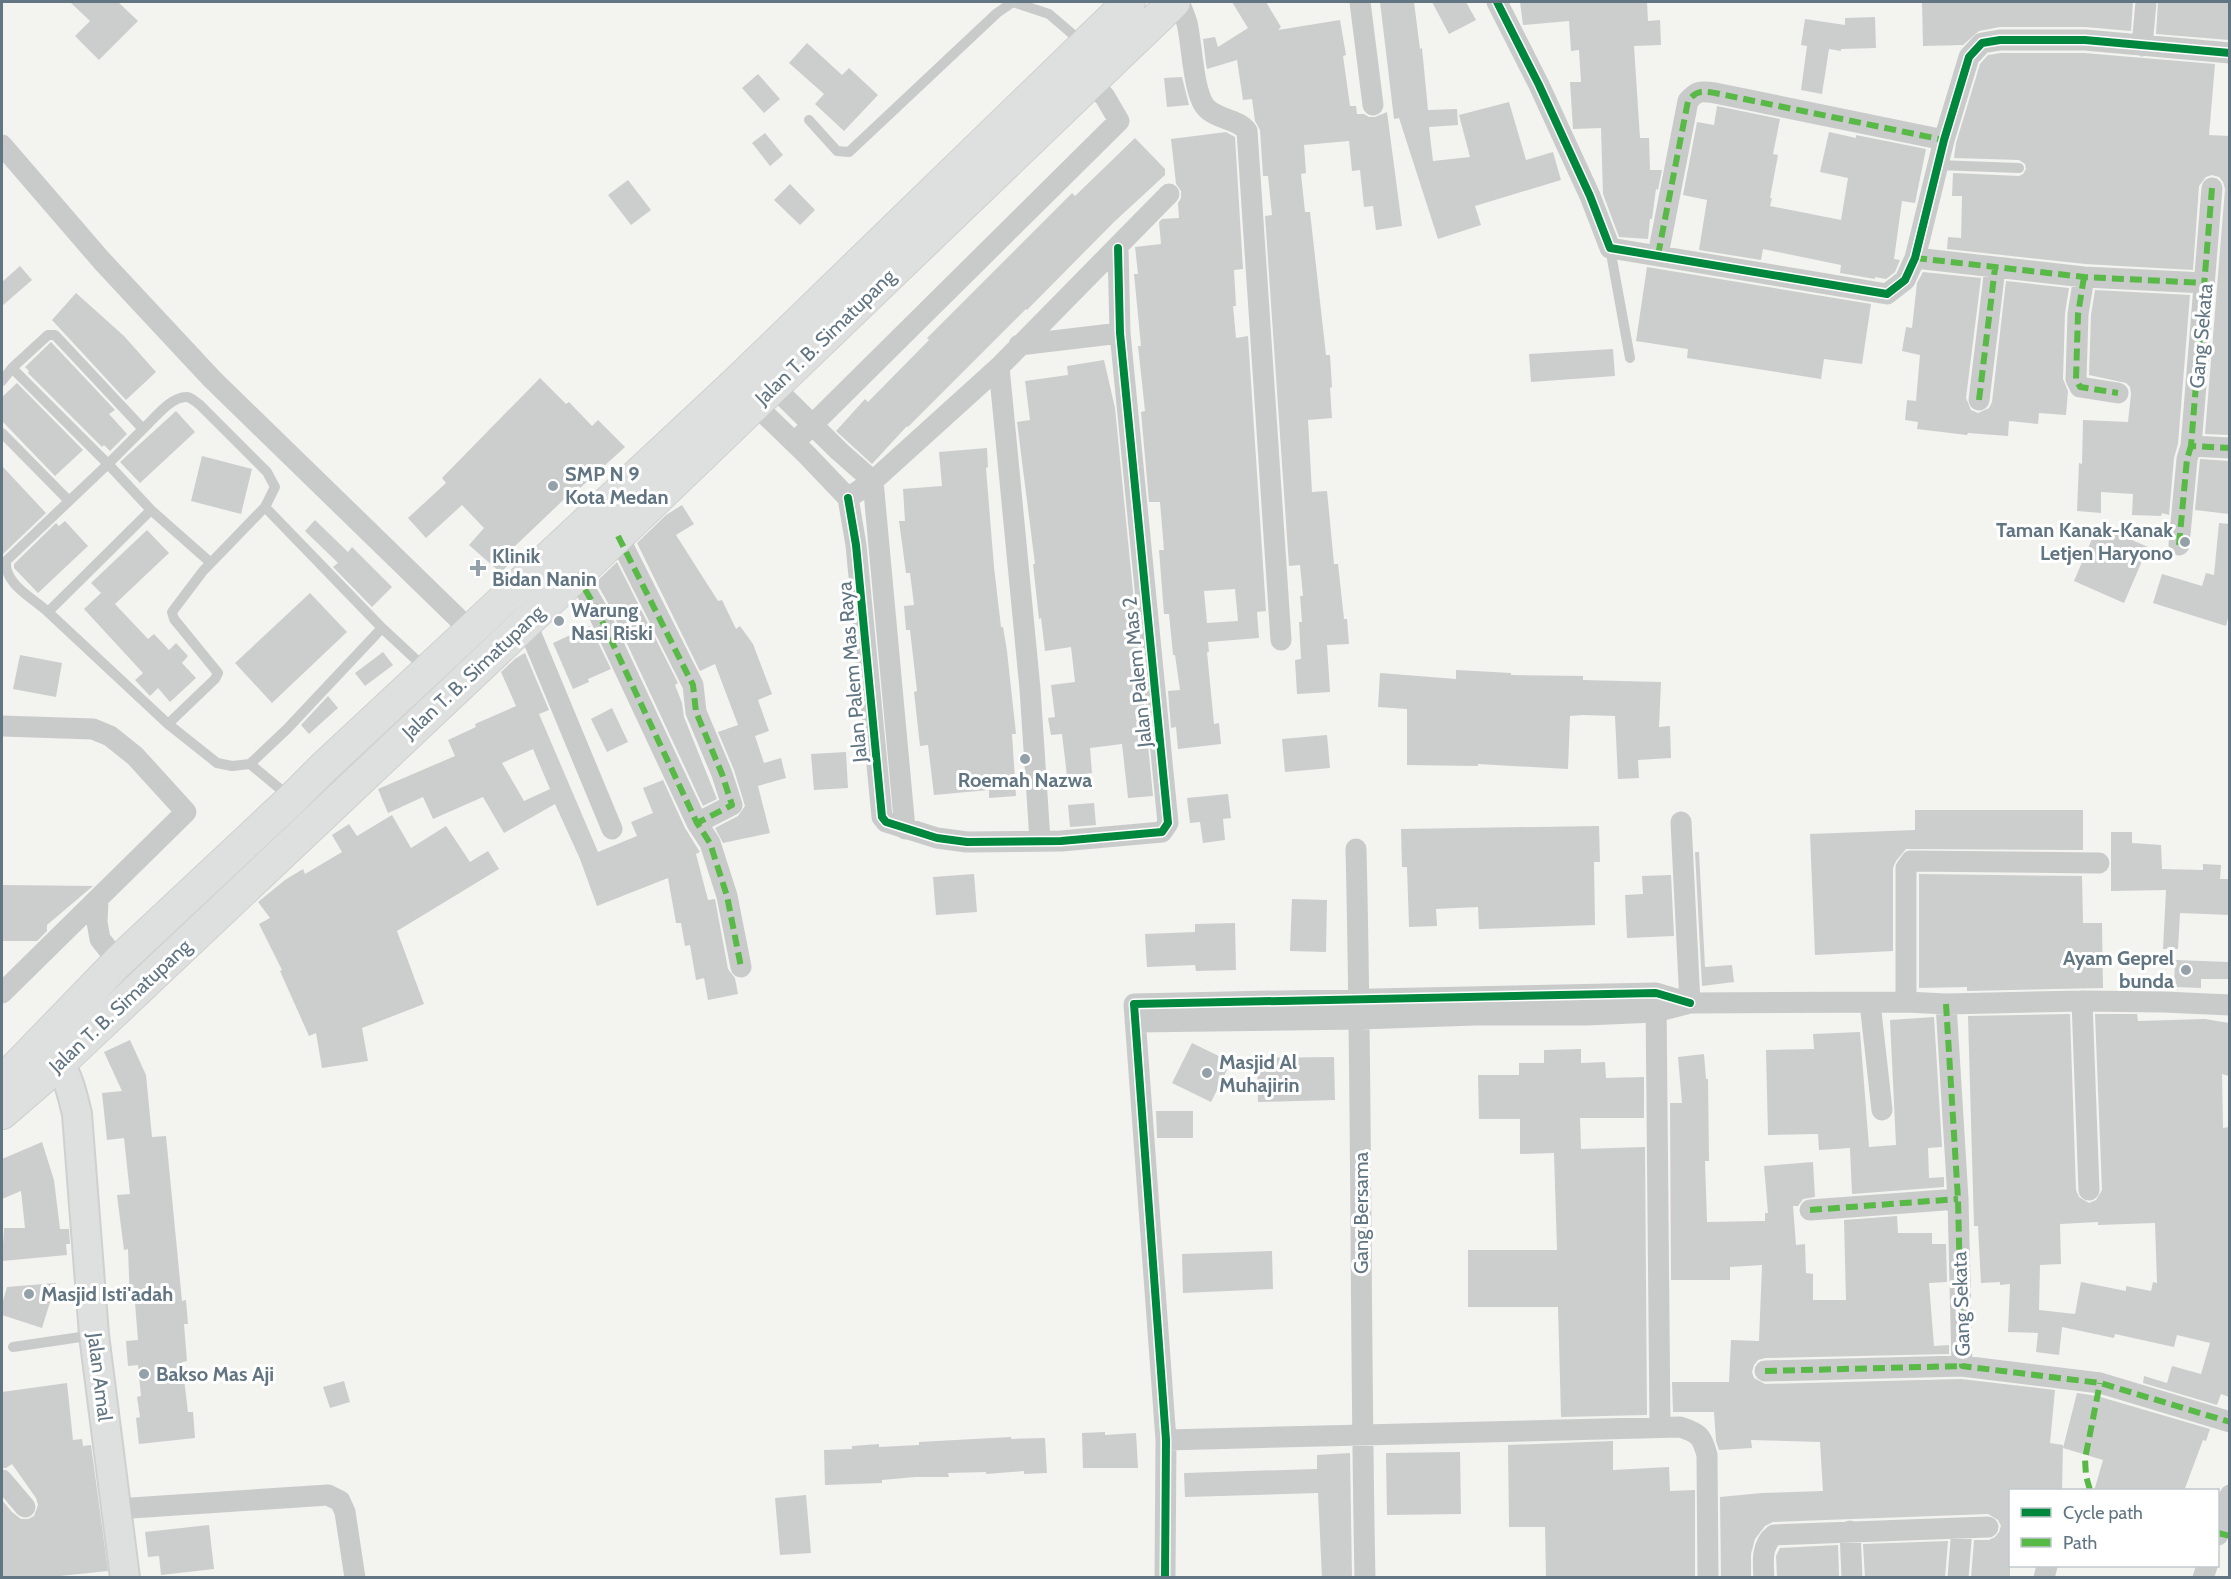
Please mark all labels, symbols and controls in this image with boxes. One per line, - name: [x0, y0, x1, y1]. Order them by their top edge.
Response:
- street label: Jalan T. B. Simatupang: [749, 263, 901, 411]
- street label: Gang Sekata: [2184, 282, 2218, 389]
- place label: SMP N 9 Kota Medan: [565, 462, 669, 509]
- marker: SMP N 9 Kota Medan: [546, 479, 560, 493]
- place label: Taman Kanak-Kanak Letjen Haryono: [1996, 518, 2173, 565]
- marker: Taman Kanak-Kanak Letjen Haryono: [2178, 535, 2192, 549]
- place label: Klinik Bidan Nanin: [492, 544, 597, 591]
- marker: Klinik Bidan Nanin: [469, 559, 487, 577]
- street label: Jalan Palem Mas Raya: [832, 580, 872, 764]
- street label: Jalan Palem Mas 2: [1117, 596, 1157, 749]
- place label: Warung Nasi Riski: [571, 598, 653, 645]
- street label: Jalan T. B. Simatupang: [396, 599, 550, 745]
- marker: Warung Nasi Riski: [552, 614, 566, 628]
- marker: Roemah Nazwa: [1018, 752, 1032, 766]
- place label: Roemah Nazwa: [958, 768, 1092, 792]
- street label: Jalan T. B. Simatupang: [43, 933, 197, 1079]
- place label: Ayam Geprel bunda: [2063, 946, 2174, 993]
- marker: Ayam Geprel bunda: [2179, 963, 2193, 977]
- place label: Masjid Al Muhajirin: [1219, 1050, 1299, 1097]
- marker: Masjid Al Muhajirin: [1200, 1066, 1214, 1080]
- street label: Gang Bersama: [1349, 1152, 1373, 1274]
- street label: Gang Sekata: [1947, 1251, 1975, 1357]
- place label: Masjid Isti'adah: [41, 1282, 173, 1306]
- marker: Masjid Isti'adah: [22, 1287, 36, 1301]
- street label: Jalan Amal: [83, 1331, 117, 1423]
- place label: Bakso Mas Aji: [156, 1362, 274, 1386]
- marker: Bakso Mas Aji: [137, 1367, 151, 1381]
- legend: [2009, 1489, 2219, 1567]
- text: Cycle path: [2063, 1502, 2143, 1524]
- text: Path: [2063, 1532, 2097, 1554]

